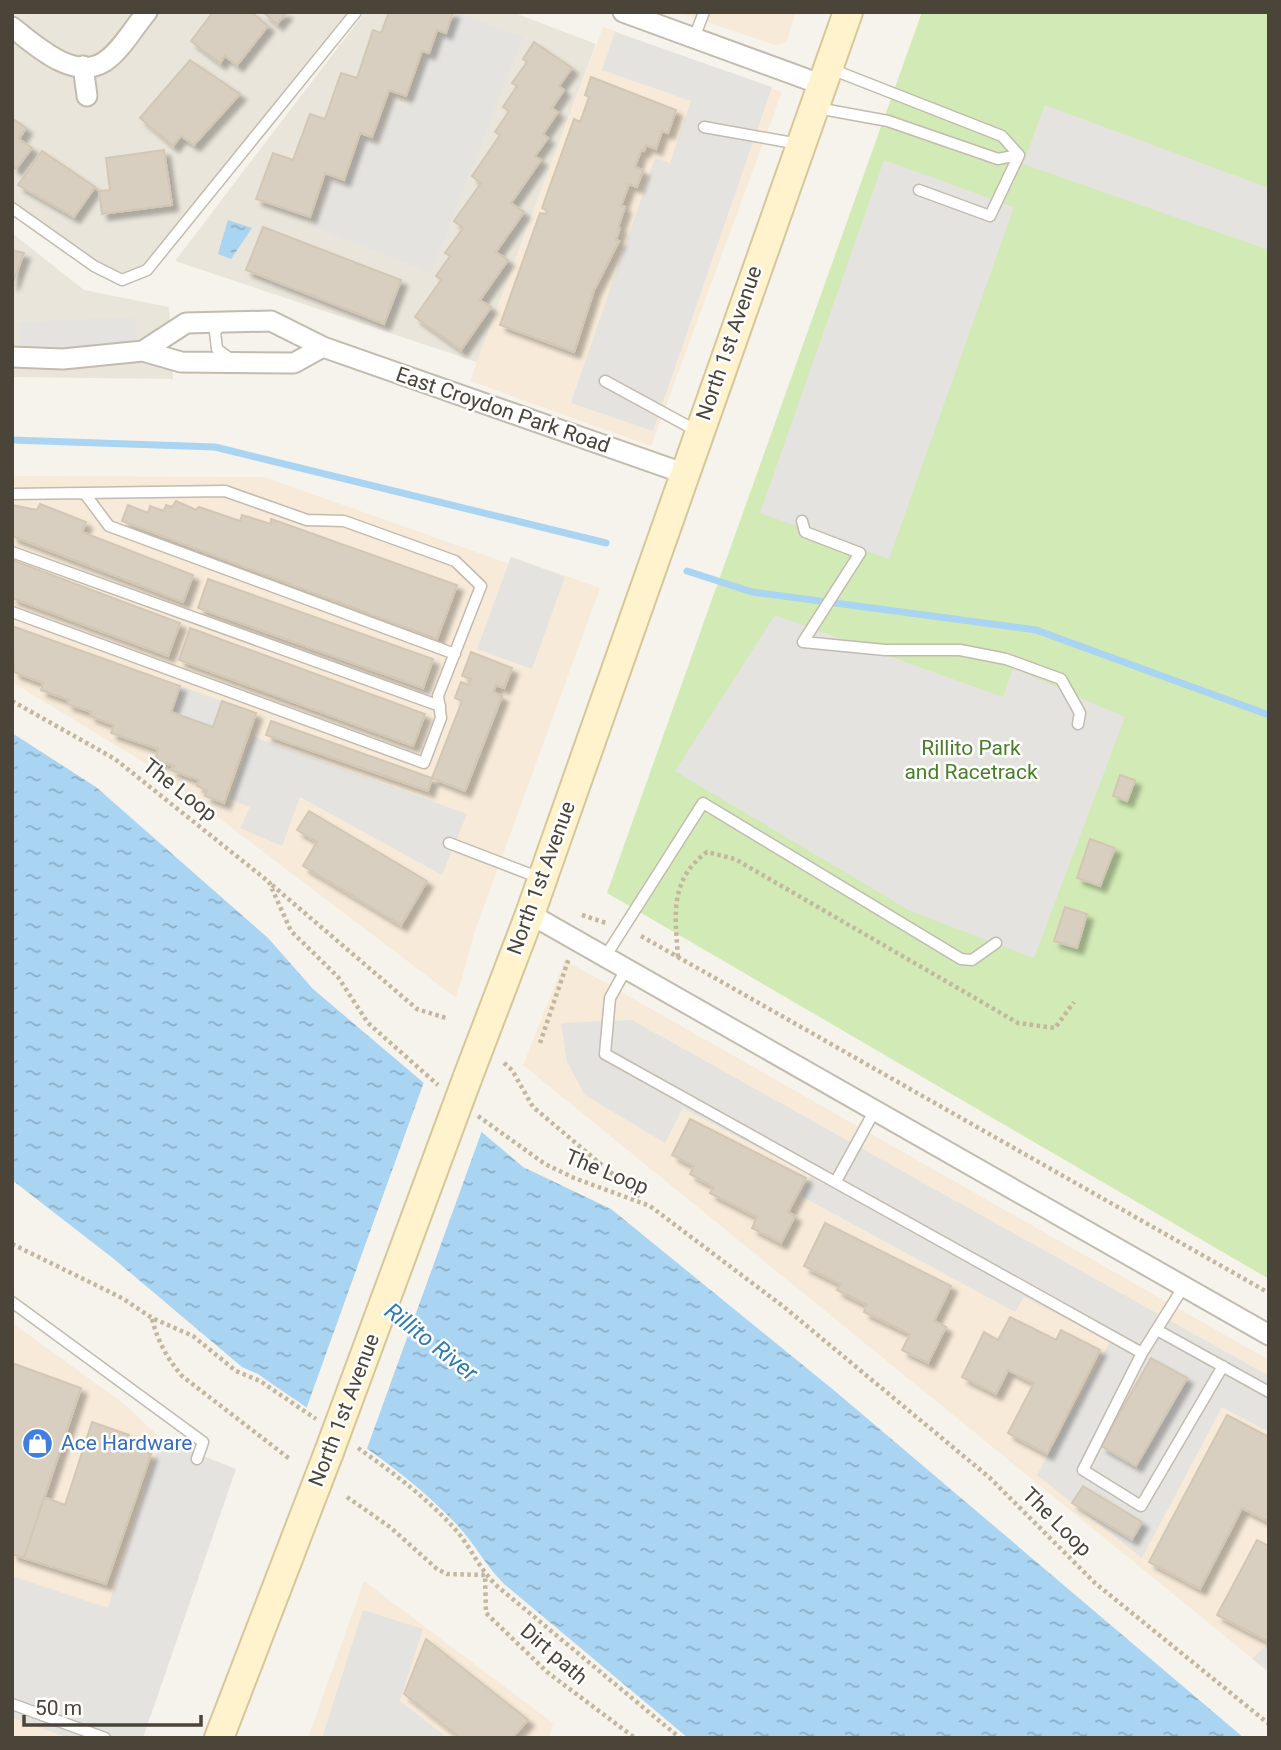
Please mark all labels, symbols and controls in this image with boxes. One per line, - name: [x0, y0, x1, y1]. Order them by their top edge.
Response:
- street label: North 1st Avenue: [691, 263, 767, 423]
- street label: East Croydon Park Road: [393, 362, 613, 458]
- park label: Rillito Park and Racetrack: [904, 736, 1038, 784]
- street label: The Loop: [138, 754, 222, 826]
- street label: North 1st Avenue: [502, 798, 580, 958]
- street label: The Loop: [562, 1144, 652, 1200]
- water label: Rillito River: [379, 1297, 484, 1387]
- street label: North 1st Avenue: [304, 1330, 384, 1490]
- shop icon: Ace Hardware: [21, 1426, 55, 1460]
- place label: Ace Hardware: [61, 1431, 192, 1455]
- street label: The Loop: [1018, 1483, 1096, 1561]
- street label: Dirt path: [516, 1619, 592, 1689]
- scale bar: [24, 1684, 201, 1728]
- text: 50 m: [35, 1696, 82, 1720]

